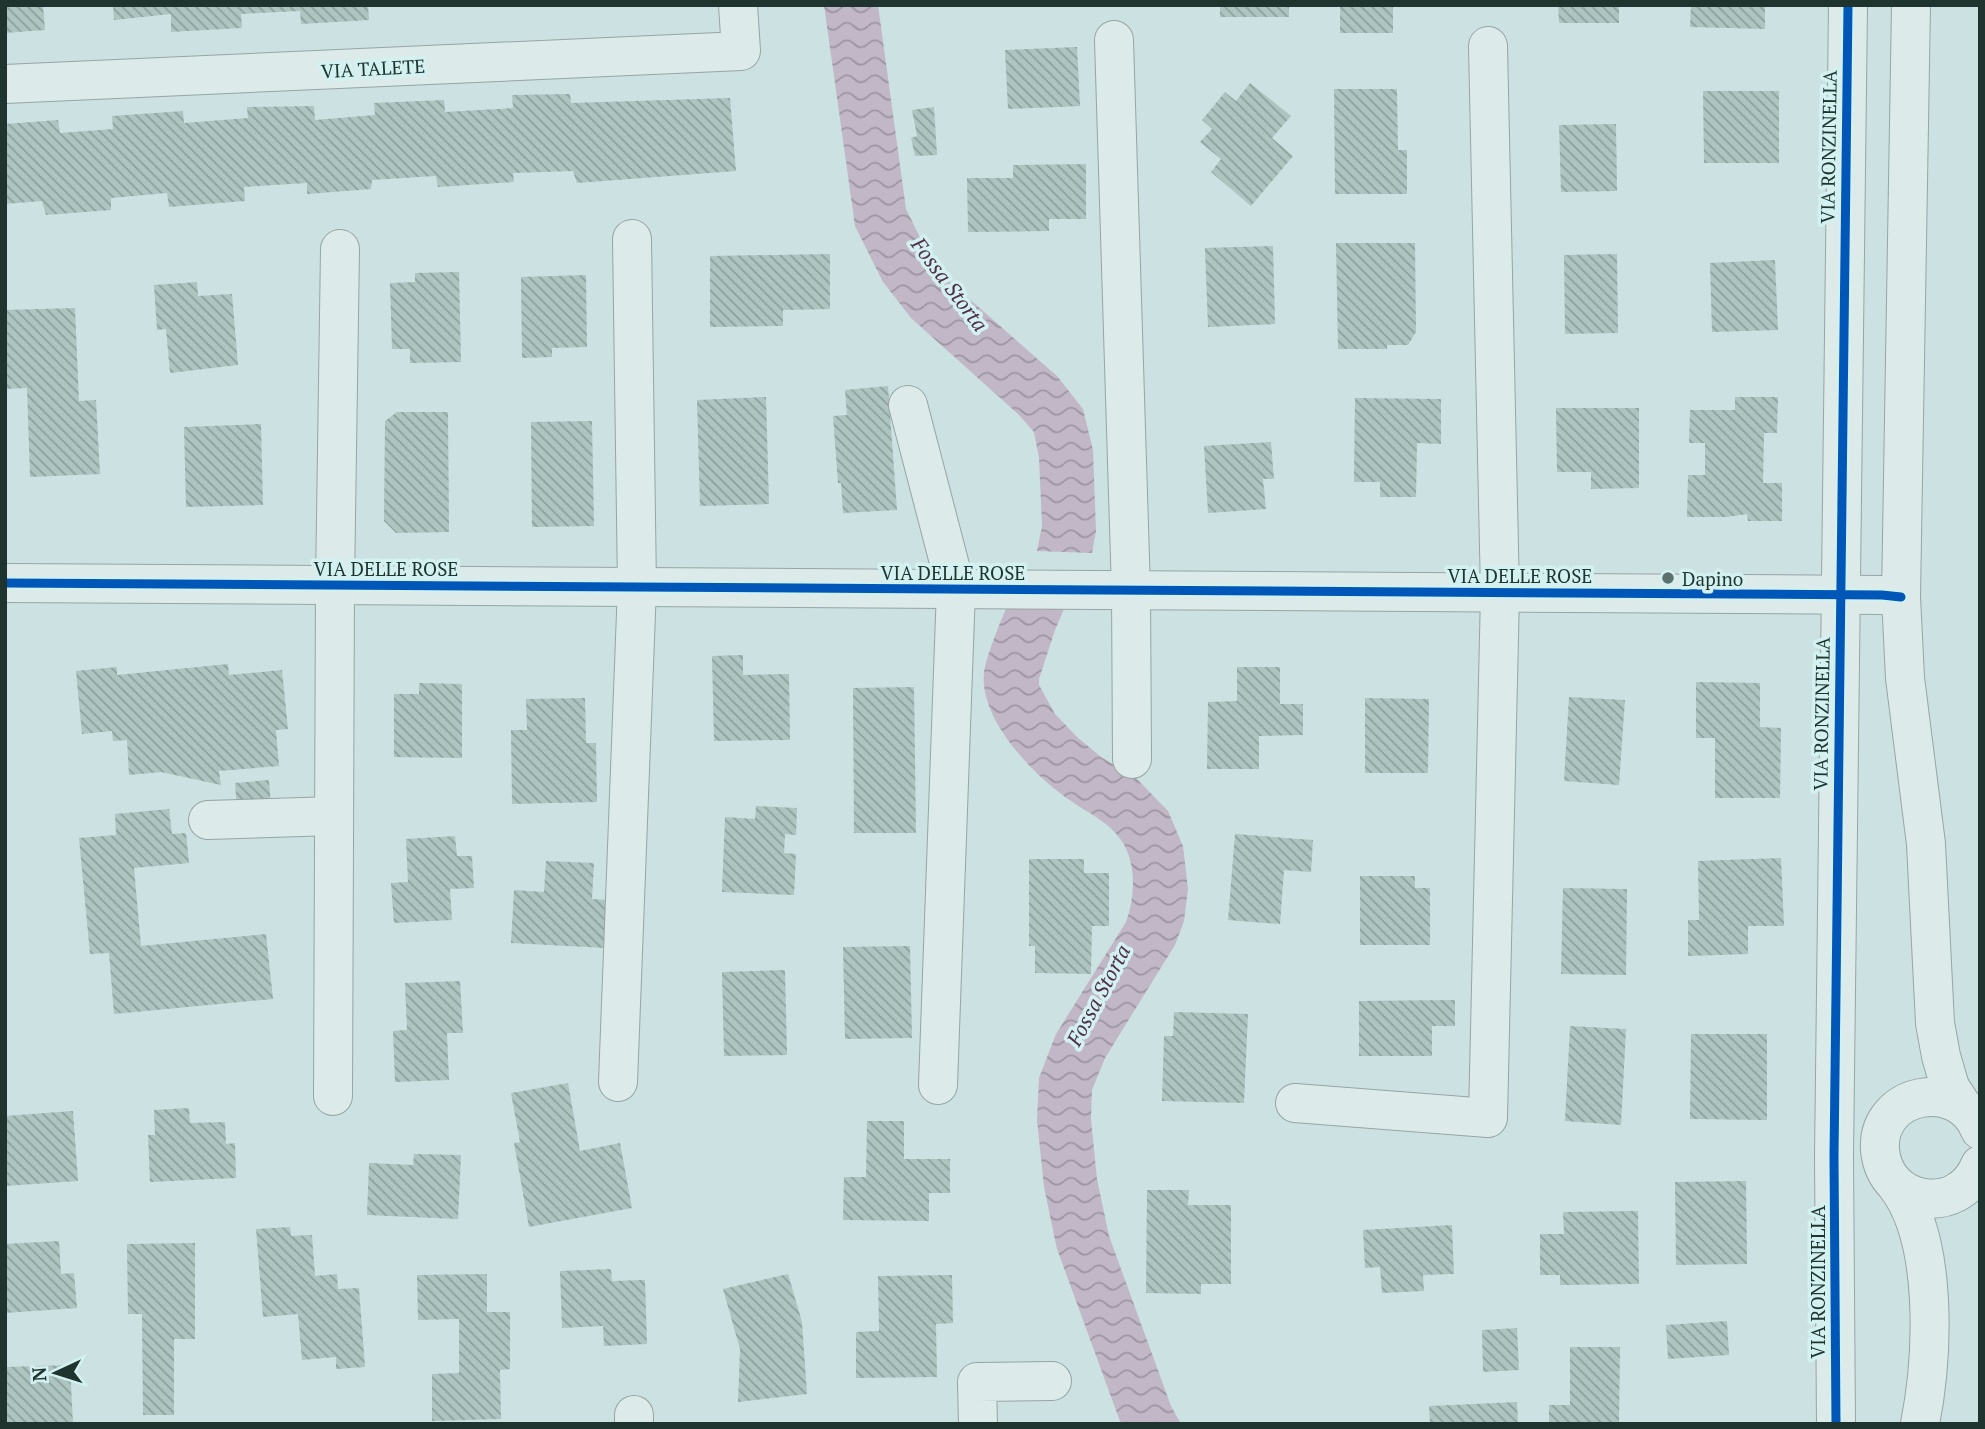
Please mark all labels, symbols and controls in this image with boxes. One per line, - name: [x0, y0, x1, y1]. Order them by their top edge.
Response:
- street label: VIA TALETE: [320, 53, 426, 83]
- street label: VIA RONZINELLA: [1814, 70, 1842, 224]
- water label: Fossa Storta: [905, 230, 995, 337]
- street label: VIA DELLE ROSE: [314, 556, 458, 581]
- street label: VIA DELLE ROSE: [881, 560, 1025, 585]
- street label: VIA DELLE ROSE: [1448, 563, 1592, 588]
- place label: Dapino: [1682, 566, 1743, 591]
- marker: Dapino: [1660, 570, 1676, 586]
- street label: VIA RONZINELLA: [1807, 637, 1835, 791]
- water label: Fossa Storta: [1059, 939, 1136, 1051]
- street label: VIA RONZINELLA: [1805, 1205, 1830, 1359]
- north arrow: [21, 1338, 91, 1408]
- text: N: [26, 1366, 52, 1382]

